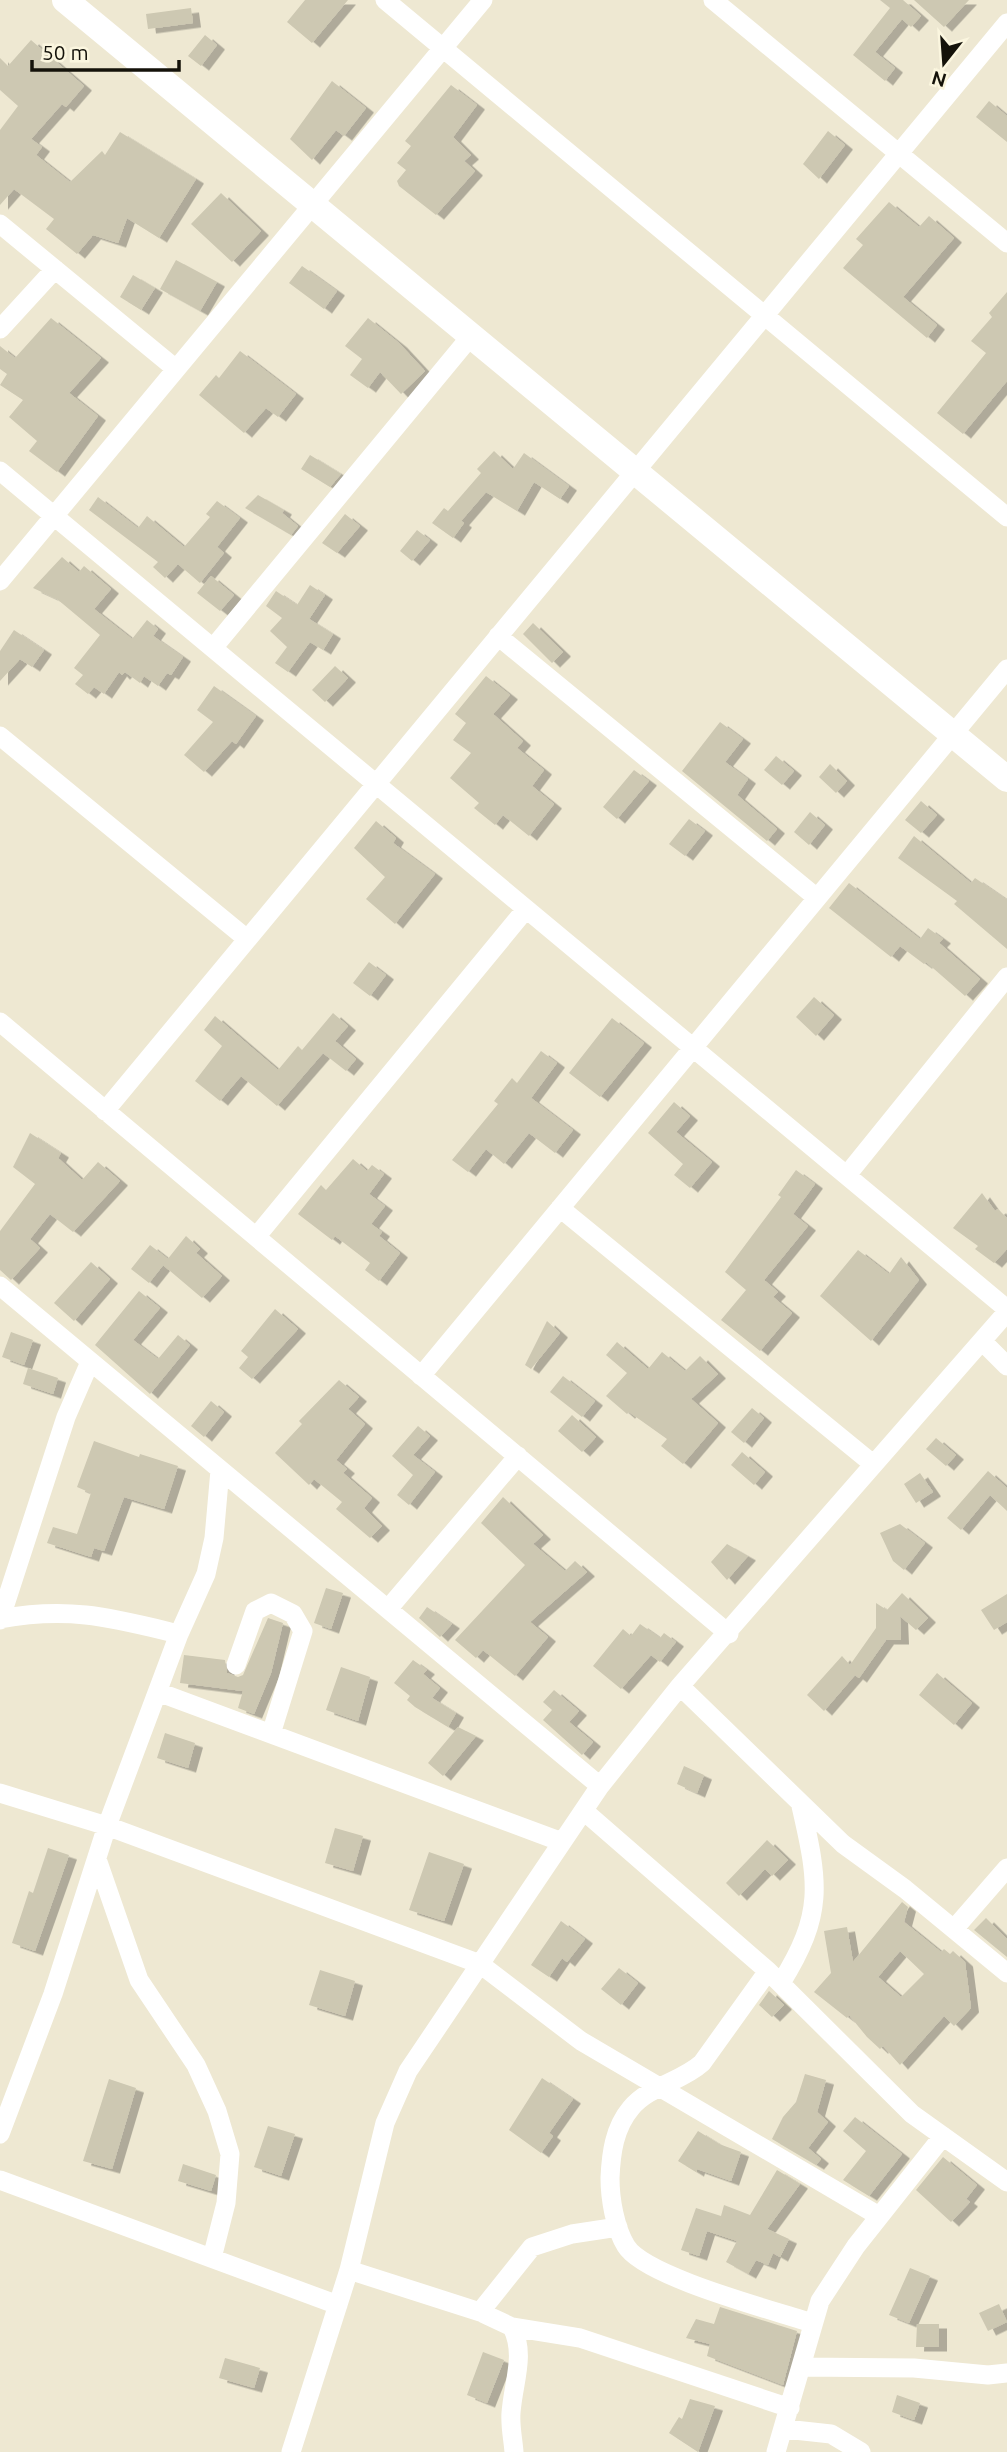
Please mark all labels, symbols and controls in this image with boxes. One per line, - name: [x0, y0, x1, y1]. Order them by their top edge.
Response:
- scale bar: [32, 28, 178, 72]
- north arrow: [909, 28, 979, 98]
- text: 50 m: [42, 40, 89, 64]
- text: N: [929, 67, 949, 92]

